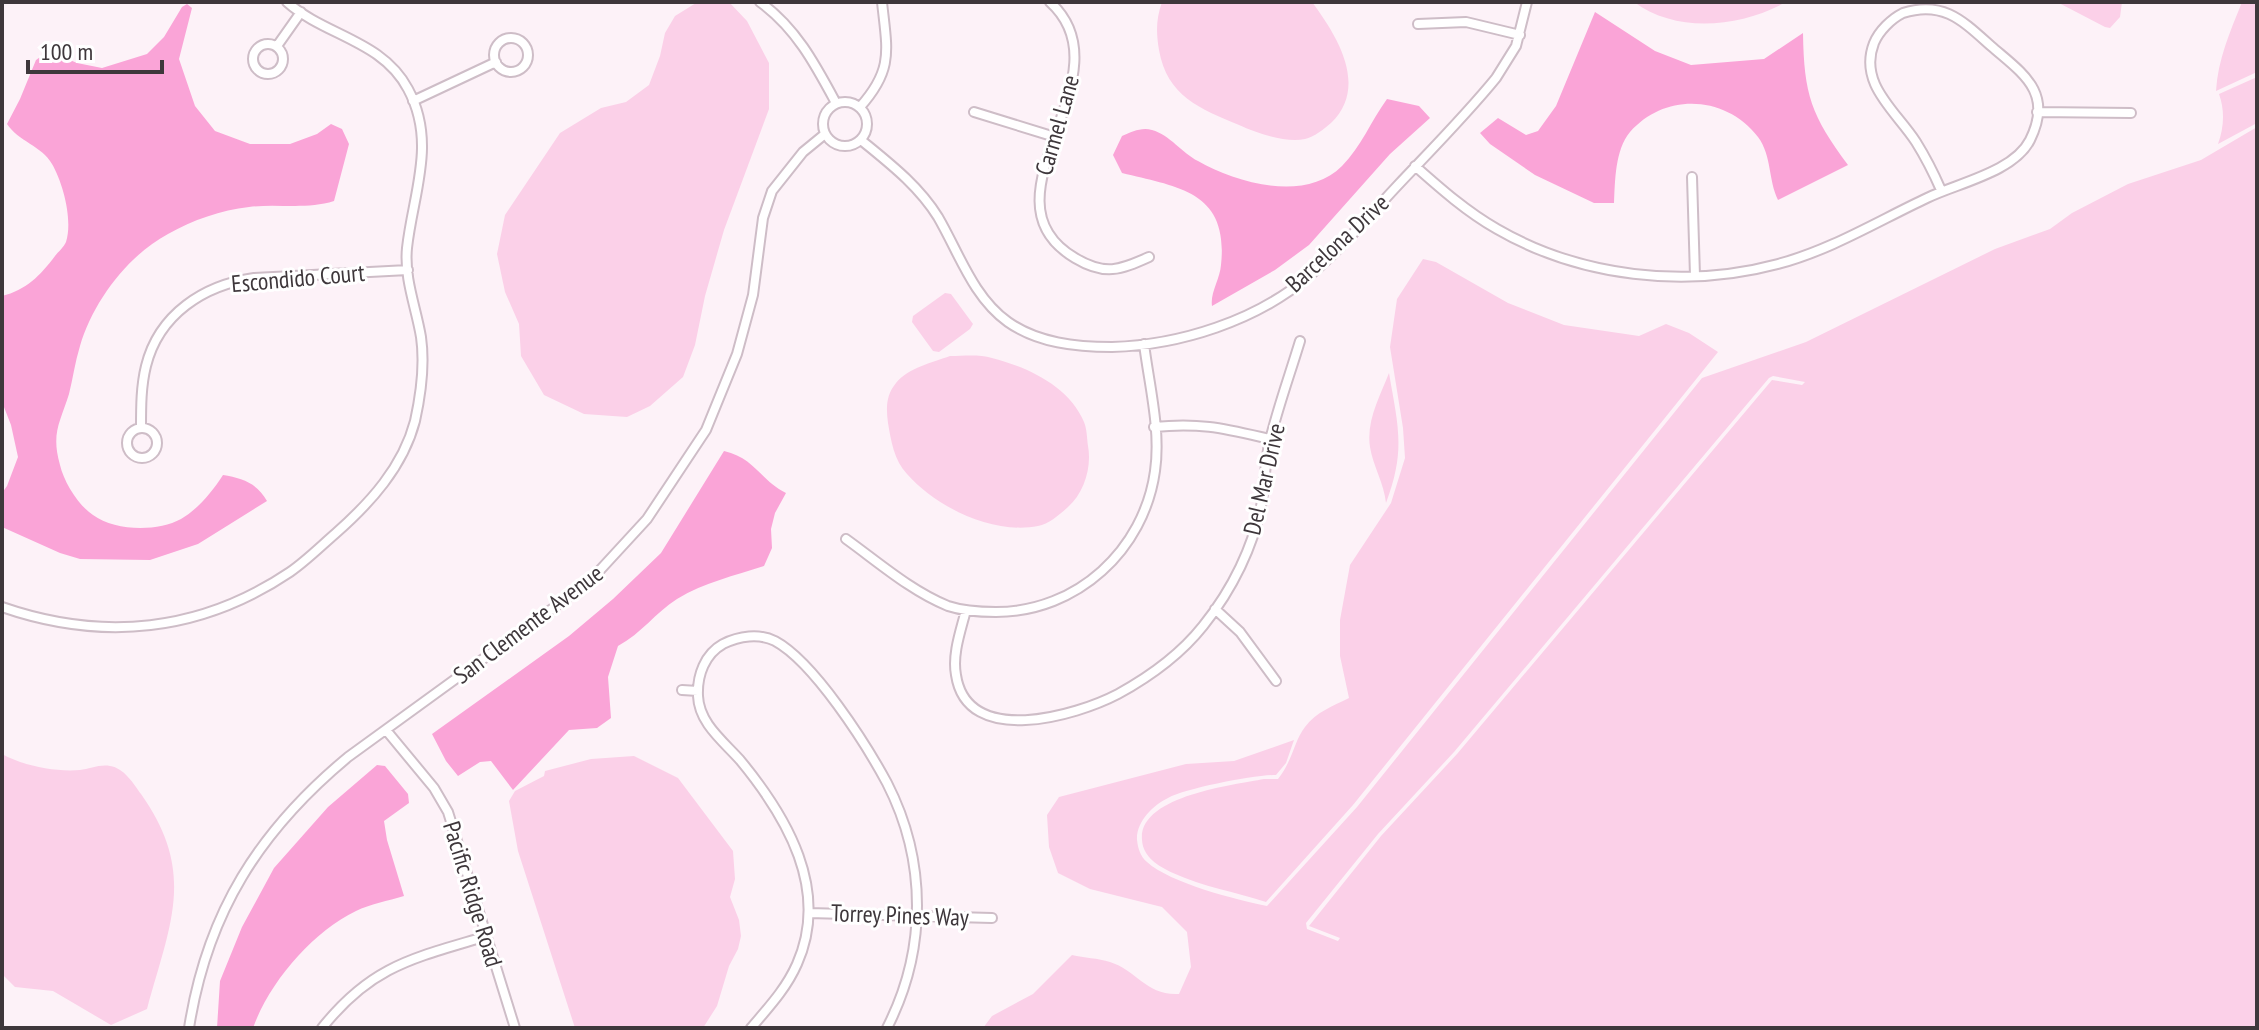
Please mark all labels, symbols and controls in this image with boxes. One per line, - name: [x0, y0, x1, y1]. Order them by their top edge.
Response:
- scale bar: [28, 24, 162, 74]
- text: 100 m: [40, 36, 93, 67]
- street label: Carmel Lane: [1028, 71, 1086, 179]
- street label: Barcelona Drive: [1279, 187, 1395, 299]
- street label: Escondido Court: [230, 257, 366, 299]
- street label: Del Mar Drive: [1236, 420, 1292, 538]
- street label: San Clemente Avenue: [447, 558, 609, 690]
- street label: Pacific Ridge Road: [436, 817, 510, 971]
- street label: Torrey Pines Way: [831, 897, 969, 933]

